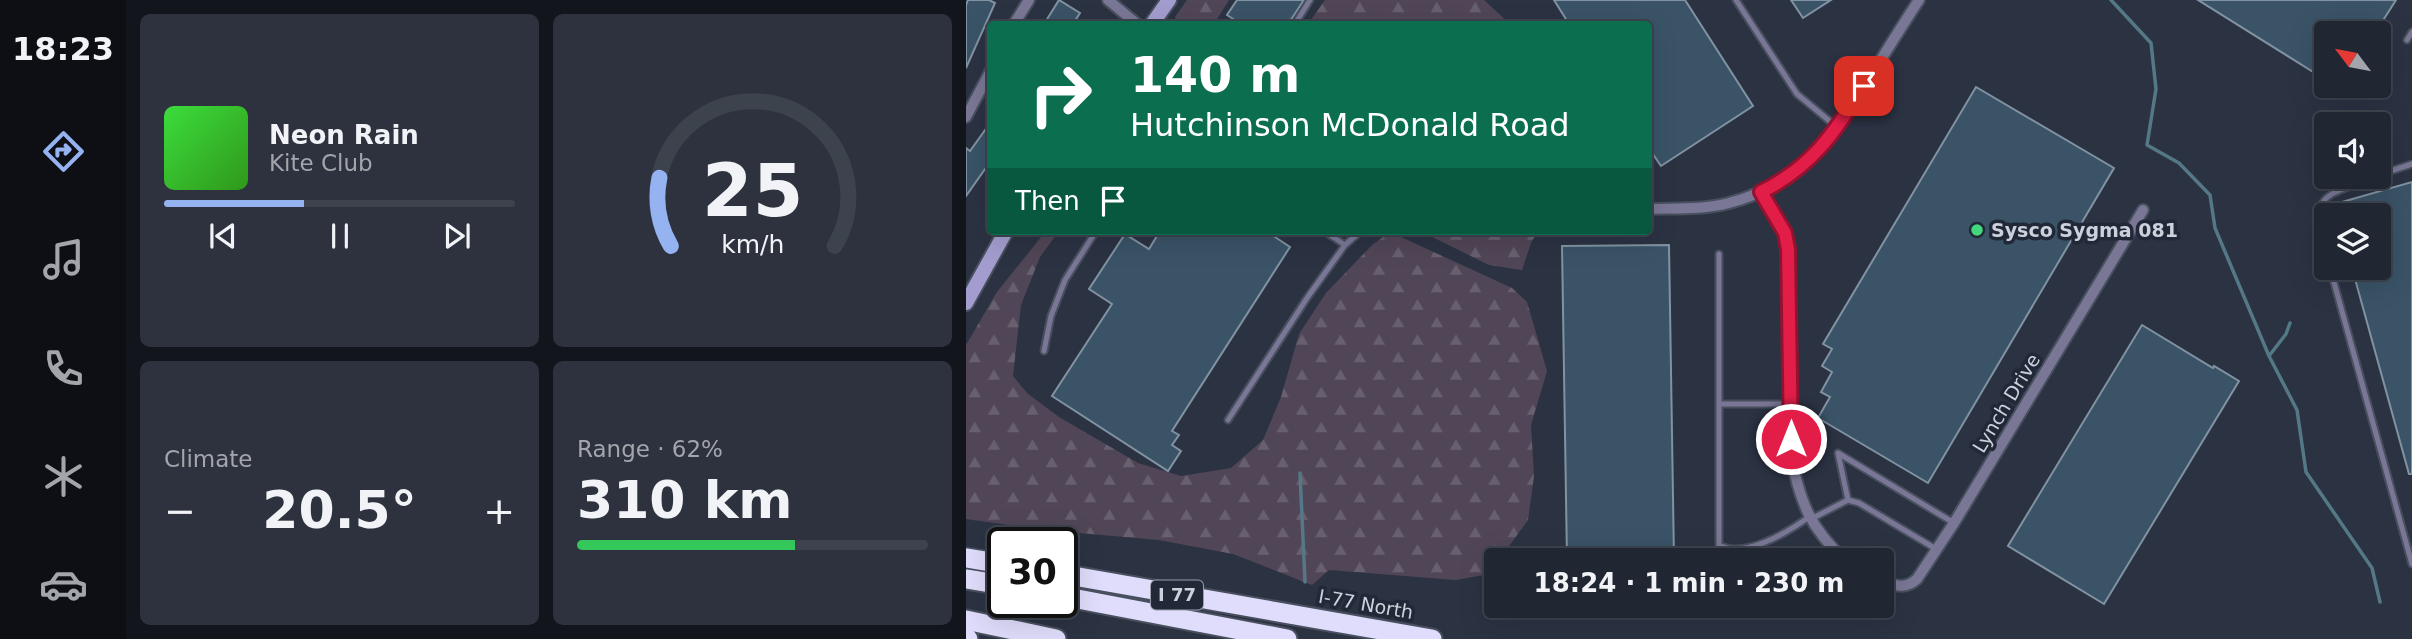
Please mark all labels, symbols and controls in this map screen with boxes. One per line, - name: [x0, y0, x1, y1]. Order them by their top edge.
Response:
- north arrow: [2314, 21, 2390, 98]
- map controls: [2314, 21, 2391, 280]
- text: 18:23: [12, 30, 114, 68]
- text: 140 m: [1130, 47, 1300, 104]
- icon: right: [1015, 49, 1106, 140]
- pin: [1834, 56, 1894, 116]
- icon: arrive: [1845, 67, 1883, 105]
- text: Hutchinson McDonald Road: [1130, 106, 1570, 144]
- button: sound: [2314, 112, 2391, 189]
- text: Neon Rain: [269, 120, 419, 150]
- icon: directions: [39, 127, 88, 176]
- text: 25: [702, 149, 803, 234]
- text: Kite Club: [269, 150, 373, 176]
- icon: arrive: [1094, 182, 1132, 220]
- text: Then: [1015, 186, 1080, 216]
- button: layers: [2314, 203, 2391, 280]
- icon: previous: [204, 217, 242, 255]
- icon: pause: [321, 217, 359, 255]
- icon: next: [438, 217, 476, 255]
- place label: Sysco Sygma 081: [1991, 219, 2178, 241]
- marker: Sysco Sygma 081: [1969, 222, 1985, 238]
- text: km/h: [721, 230, 784, 259]
- icon: music: [39, 235, 88, 284]
- icon: phone: [39, 344, 88, 393]
- street label: Lynch Drive: [1968, 350, 2044, 456]
- position arrow: [1754, 402, 1828, 476]
- text: Range · 62%: [577, 436, 723, 462]
- text: Climate: [164, 446, 253, 472]
- icon: climate: [39, 452, 88, 501]
- text: 310 km: [577, 470, 792, 530]
- text: 20.5°: [262, 480, 417, 540]
- text: −: [164, 489, 196, 533]
- text: +: [483, 489, 515, 533]
- speed limit sign: 30: [987, 527, 1078, 618]
- icon: car: [39, 560, 88, 609]
- text: 18:24 · 1 min · 230 m: [1534, 568, 1844, 598]
- road number: I 77: [1151, 580, 1203, 610]
- street label: I-77 North: [1317, 585, 1415, 623]

